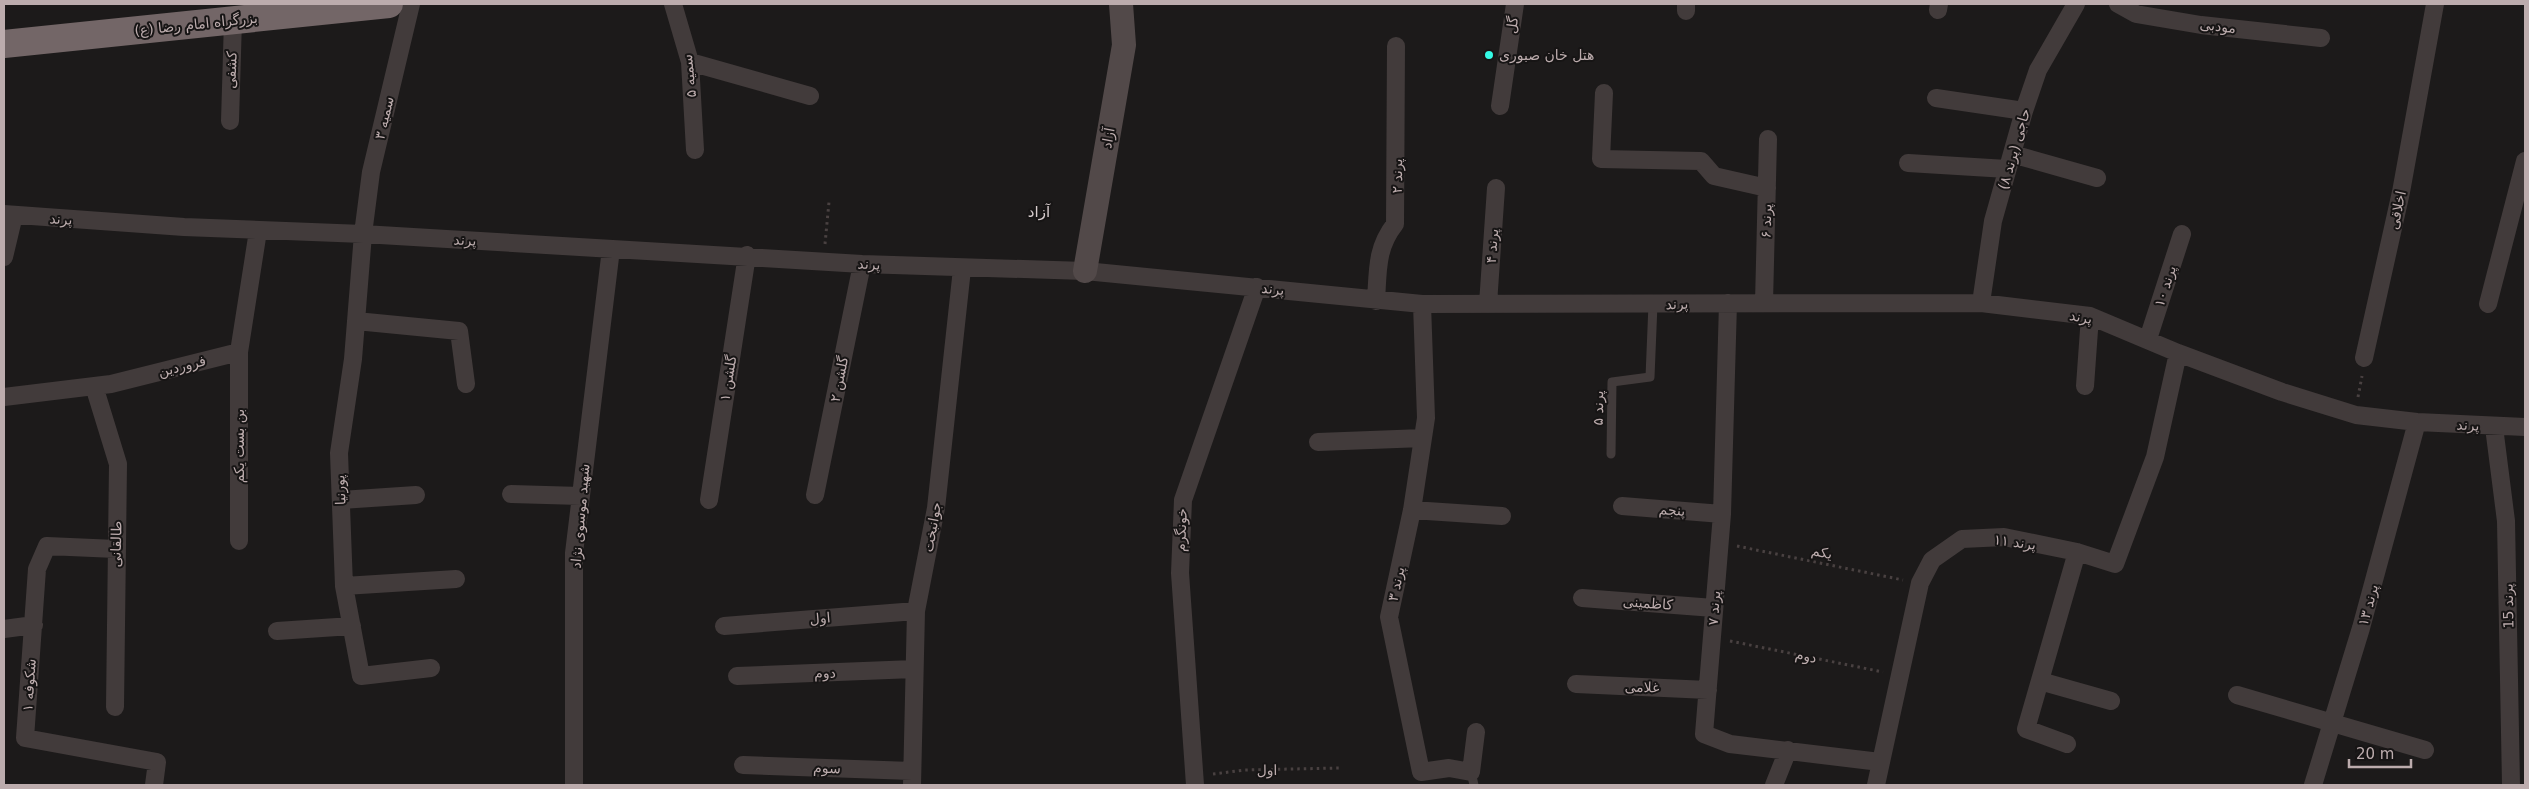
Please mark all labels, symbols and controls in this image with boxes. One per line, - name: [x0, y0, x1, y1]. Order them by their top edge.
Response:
- street label: بزرگراه امام رضا (ع): [134, 10, 259, 39]
- street label: گل: [1503, 15, 1521, 35]
- street label: مودبی: [2199, 16, 2237, 37]
- place label: هتل خان صبوری: [1499, 47, 1594, 64]
- marker: هتل خان صبوری: [1483, 49, 1495, 61]
- street label: کشفی: [222, 50, 240, 89]
- street label: سمیه ۵: [679, 54, 699, 98]
- street label: سمیه ۳: [371, 95, 397, 141]
- street label: حاجی (پرند ۸): [1995, 107, 2034, 192]
- street label: آزاد: [1098, 125, 1119, 150]
- street label: پرند ۲: [1389, 158, 1406, 194]
- street label: اخلاقی: [2385, 189, 2409, 231]
- district label: آزاد: [1028, 203, 1051, 221]
- street label: پرند ۶: [1757, 203, 1776, 239]
- street label: پرند: [49, 210, 73, 229]
- street label: پرند ۴: [1483, 228, 1502, 264]
- street label: پرند: [453, 231, 477, 250]
- street label: پرند: [857, 255, 881, 274]
- street label: پرند ۱۰: [2151, 263, 2180, 309]
- street label: پرند: [1261, 280, 1285, 299]
- street label: پرند: [1665, 296, 1689, 313]
- street label: پرند: [2068, 307, 2094, 328]
- street label: فروردین: [156, 352, 208, 381]
- street label: گلشن ۱: [716, 353, 741, 402]
- street label: گلشن ۲: [827, 354, 852, 404]
- street label: پرند ۵: [1590, 390, 1607, 426]
- street label: بن بست یکم: [231, 409, 248, 483]
- street label: پرند: [2456, 416, 2480, 435]
- street label: شهید موسوی نژاد: [567, 463, 594, 569]
- street label: پورنیا: [331, 474, 350, 505]
- street label: جوانبخت: [920, 501, 945, 554]
- street label: پنجم: [1658, 501, 1686, 520]
- street label: خونگرم: [1172, 508, 1191, 552]
- street label: طالقانی: [108, 521, 124, 567]
- street label: پرند ۱۱: [1993, 531, 2037, 554]
- street label: یکم: [1810, 542, 1834, 563]
- street label: پرند ۳: [1385, 565, 1408, 603]
- street label: پرند ۱۳: [2355, 582, 2382, 628]
- street label: پرند 15: [2500, 583, 2517, 629]
- street label: پرند ۷: [1705, 590, 1724, 626]
- street label: کاظمینی: [1622, 593, 1674, 613]
- street label: اول: [809, 609, 831, 628]
- street label: دوم: [1794, 646, 1818, 667]
- street label: شکوفه ۱: [19, 658, 40, 712]
- street label: دوم: [814, 665, 836, 682]
- street label: غلامی: [1624, 678, 1660, 696]
- scale bar: [2349, 736, 2412, 768]
- text: 20 m: [2356, 745, 2394, 763]
- street label: سوم: [813, 760, 841, 777]
- street label: اول: [1256, 762, 1278, 779]

